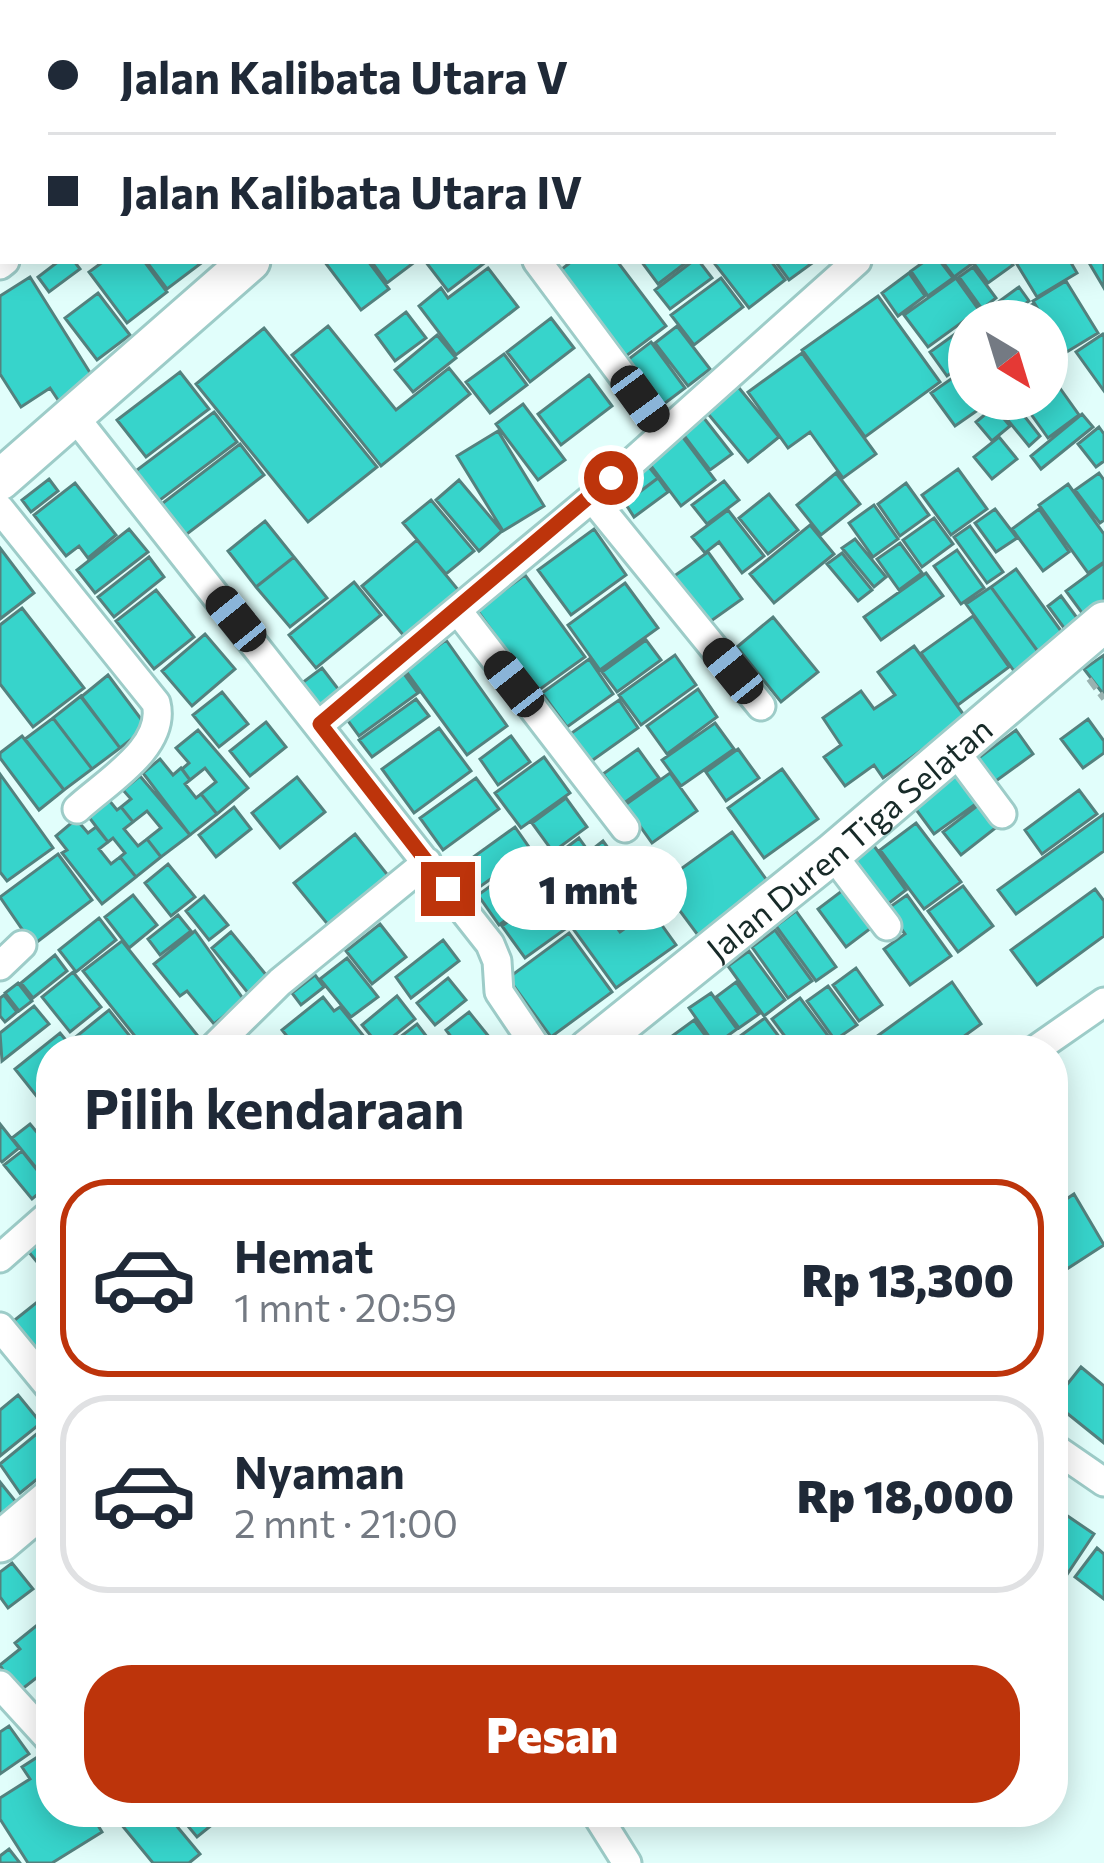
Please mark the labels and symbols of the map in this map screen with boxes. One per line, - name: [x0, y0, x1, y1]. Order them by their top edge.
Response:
- north arrow: [948, 300, 1068, 420]
- car: [604, 359, 676, 439]
- route start: [584, 451, 638, 505]
- car: [199, 580, 273, 658]
- car: [696, 632, 770, 710]
- car: [478, 645, 550, 723]
- street label: Jalan Duren Tiga Selatan: [697, 707, 999, 968]
- callout: 1 mnt: [490, 847, 688, 931]
- route end: [421, 862, 475, 916]

